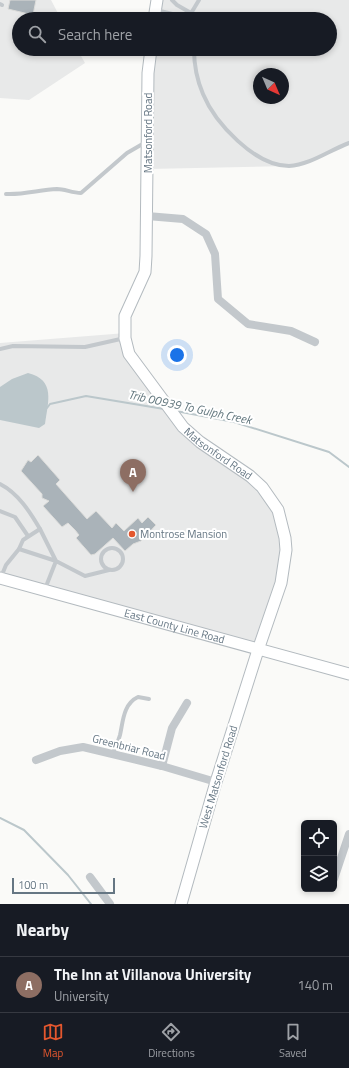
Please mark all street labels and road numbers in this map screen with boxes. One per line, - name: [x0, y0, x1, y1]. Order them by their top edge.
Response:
- street label: Matsonford Road: [140, 93, 156, 173]
- street label: Matsonford Road: [181, 424, 256, 483]
- street label: East County Line Road: [122, 605, 227, 647]
- street label: West Matsonford Road: [195, 723, 241, 831]
- street label: Greenbriar Road: [91, 730, 168, 764]

